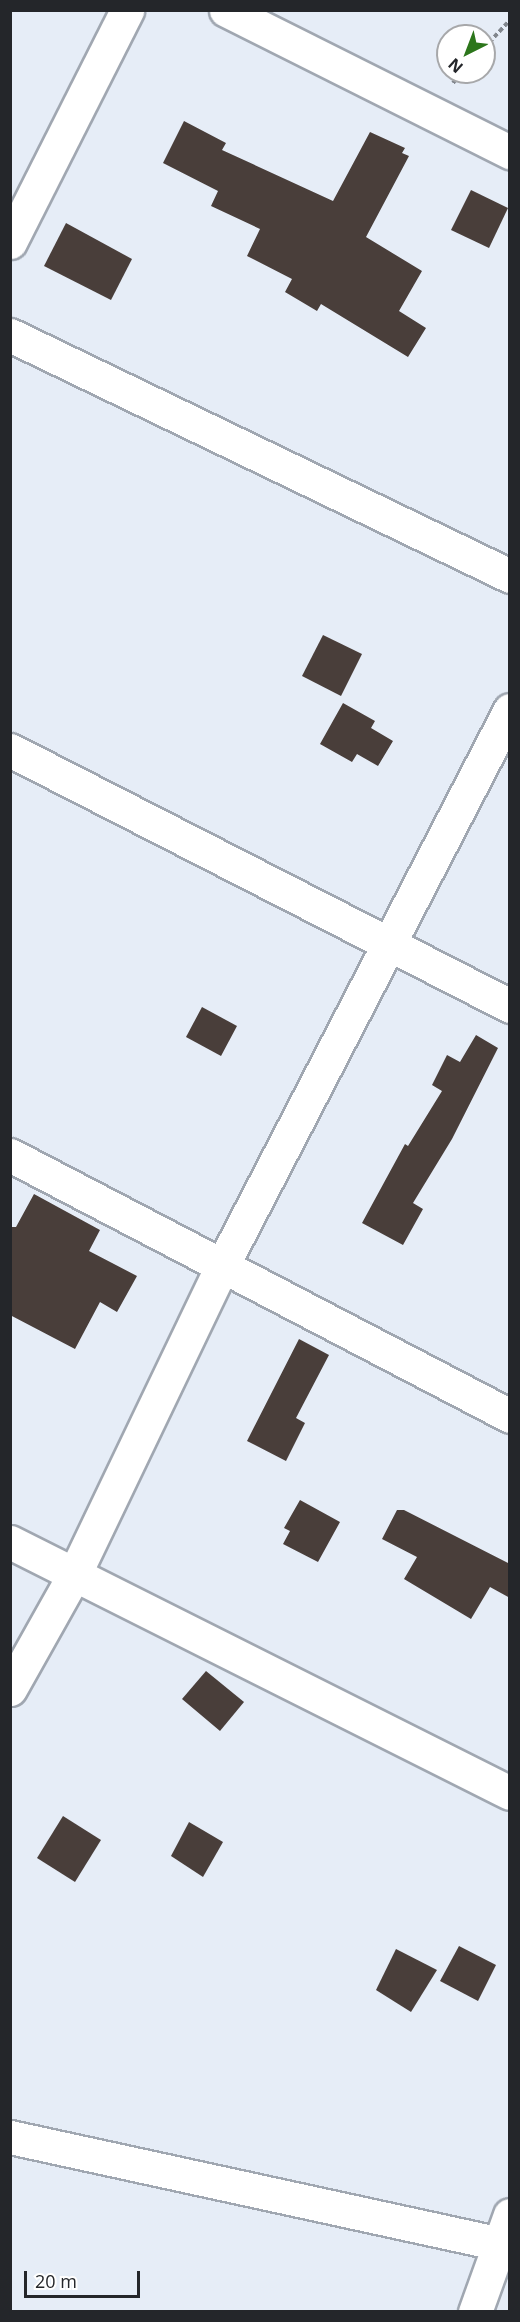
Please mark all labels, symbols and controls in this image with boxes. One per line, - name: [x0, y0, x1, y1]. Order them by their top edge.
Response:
- north arrow: [436, 24, 496, 84]
- text: N: [443, 53, 467, 78]
- scale bar: [27, 2259, 142, 2297]
- text: 20 m: [35, 2269, 77, 2293]

